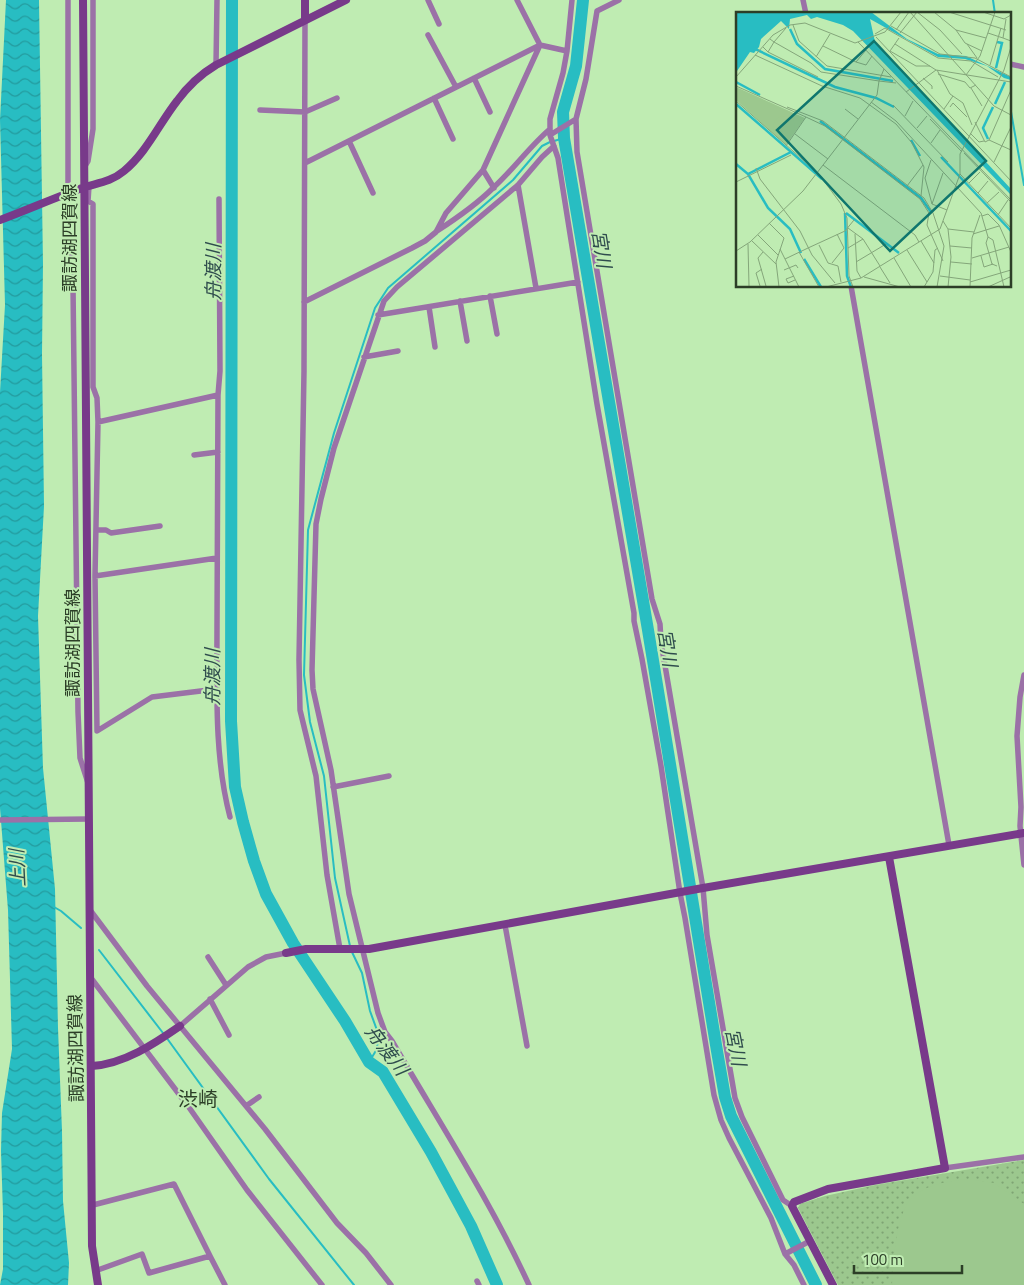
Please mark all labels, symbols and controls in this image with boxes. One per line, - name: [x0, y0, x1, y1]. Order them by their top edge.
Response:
- inset map: [736, 12, 1012, 288]
- street label: 諏訪湖四賀線: [56, 184, 83, 292]
- water label: 宮川: [585, 228, 620, 272]
- water label: 舟渡川: [198, 242, 227, 301]
- street label: 諏訪湖四賀線: [59, 589, 86, 697]
- water label: 宮川: [651, 627, 686, 671]
- water label: 舟渡川: [197, 647, 226, 706]
- water label: 上川: [1, 846, 32, 888]
- street label: 諏訪湖四賀線: [61, 994, 90, 1102]
- water label: 舟渡川: [359, 1018, 417, 1083]
- water label: 宮川: [719, 1025, 755, 1070]
- district label: 渋崎: [178, 1083, 218, 1114]
- scale bar: [854, 1242, 962, 1274]
- text: 100 m: [862, 1248, 903, 1271]

